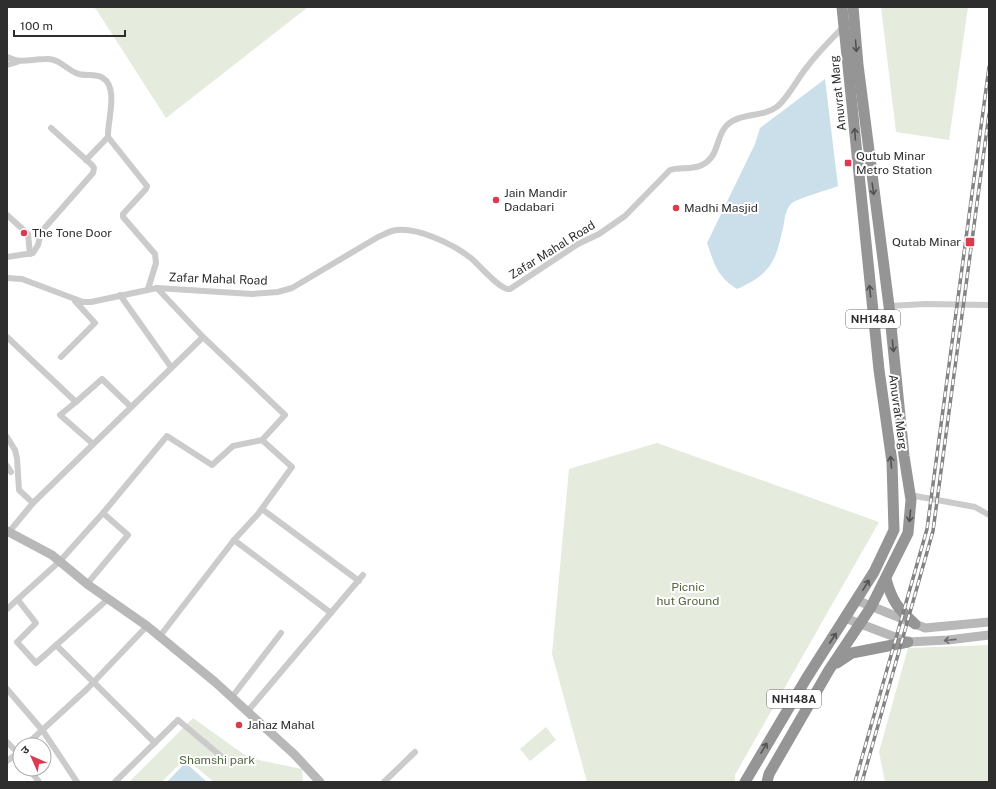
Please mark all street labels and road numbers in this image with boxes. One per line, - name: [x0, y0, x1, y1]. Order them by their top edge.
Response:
- street label: Anuvrat Marg: [827, 54, 849, 132]
- street label: Zafar Mahal Road: [506, 218, 598, 282]
- street label: Zafar Mahal Road: [168, 270, 268, 288]
- road number: NH148A: [846, 310, 900, 328]
- street label: Anuvrat Marg: [886, 373, 910, 451]
- road number: NH148A: [767, 690, 821, 708]

